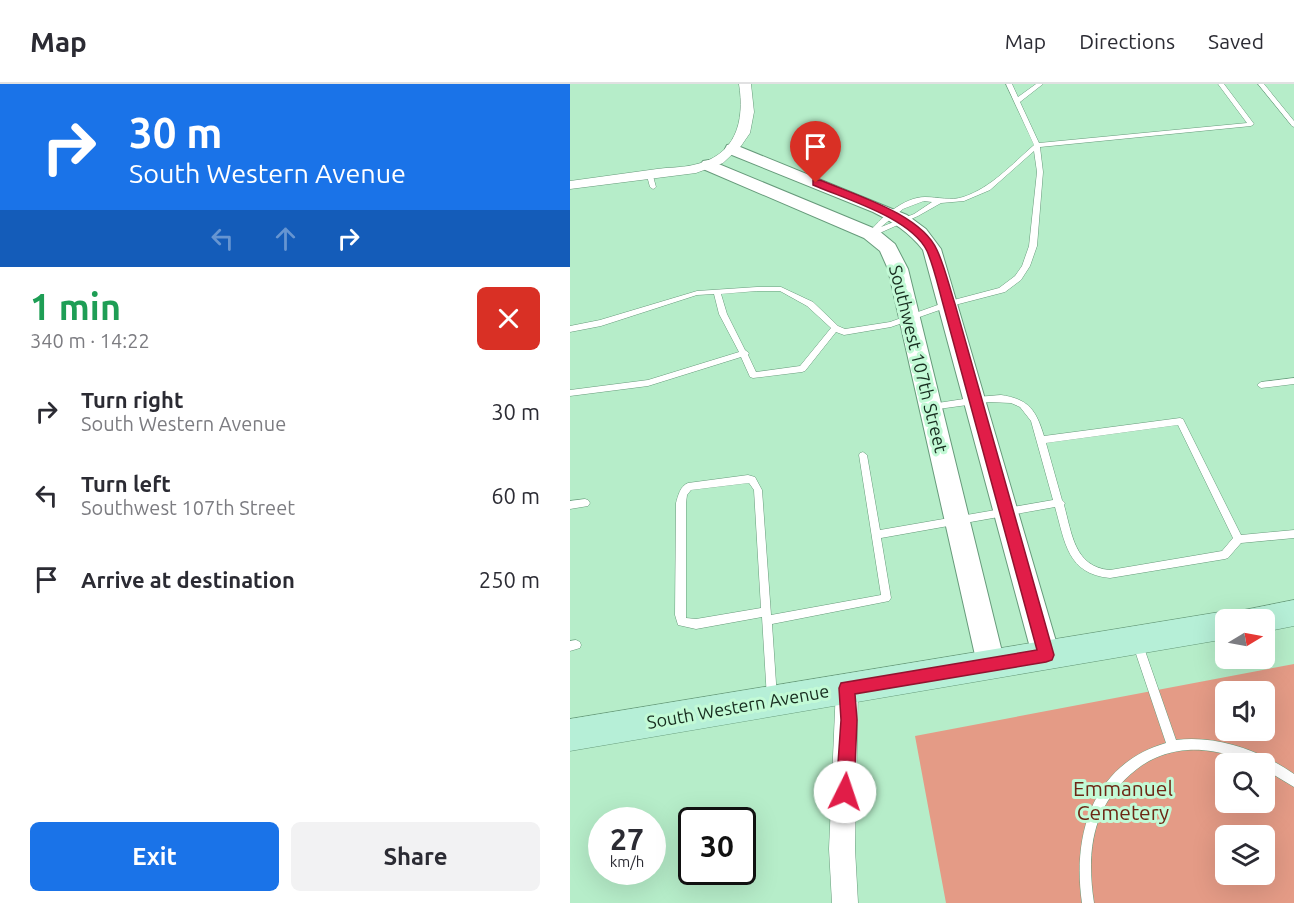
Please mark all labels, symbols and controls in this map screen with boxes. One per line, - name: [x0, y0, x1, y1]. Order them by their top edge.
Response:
- text: Map: [30, 26, 87, 57]
- text: Map: [1005, 29, 1046, 53]
- text: Directions: [1079, 29, 1175, 53]
- text: Saved: [1208, 29, 1264, 53]
- icon: right: [30, 108, 108, 186]
- text: 30 m: [129, 109, 223, 156]
- pin: [790, 121, 841, 183]
- icon: arrive: [799, 130, 832, 163]
- text: South Western Avenue: [129, 158, 406, 188]
- icon: left: [206, 222, 239, 255]
- icon: ahead: [269, 222, 302, 255]
- icon: right: [332, 222, 365, 255]
- street label: Southwest 107th Street: [886, 263, 952, 455]
- text: 1 min: [30, 286, 121, 327]
- button: close: [477, 287, 540, 350]
- text: 340 m · 14:22: [30, 329, 150, 352]
- text: Turn right: [81, 387, 183, 412]
- icon: right: [30, 395, 63, 428]
- text: 30 m: [491, 399, 540, 424]
- text: South Western Avenue: [81, 412, 286, 435]
- text: Turn left: [81, 471, 171, 496]
- icon: left: [30, 479, 63, 512]
- text: 60 m: [491, 483, 540, 508]
- text: Southwest 107th Street: [81, 496, 295, 519]
- icon: arrive: [30, 563, 63, 596]
- text: Arrive at destination: [81, 567, 295, 592]
- text: 250 m: [479, 567, 540, 592]
- north arrow: [1215, 609, 1275, 669]
- map controls: [1215, 609, 1275, 885]
- street label: South Western Avenue: [645, 680, 831, 732]
- button: sound: [1215, 681, 1275, 741]
- button: search: [1215, 753, 1275, 813]
- position arrow: [813, 760, 877, 824]
- park label: Emmanuel Cemetery: [1073, 776, 1173, 824]
- speed limit sign: 30: [678, 807, 756, 885]
- button: Exit: [30, 822, 279, 891]
- button: Share: [291, 822, 540, 891]
- text: 27: [610, 822, 644, 856]
- button: layers: [1215, 825, 1275, 885]
- text: km/h: [610, 853, 644, 870]

